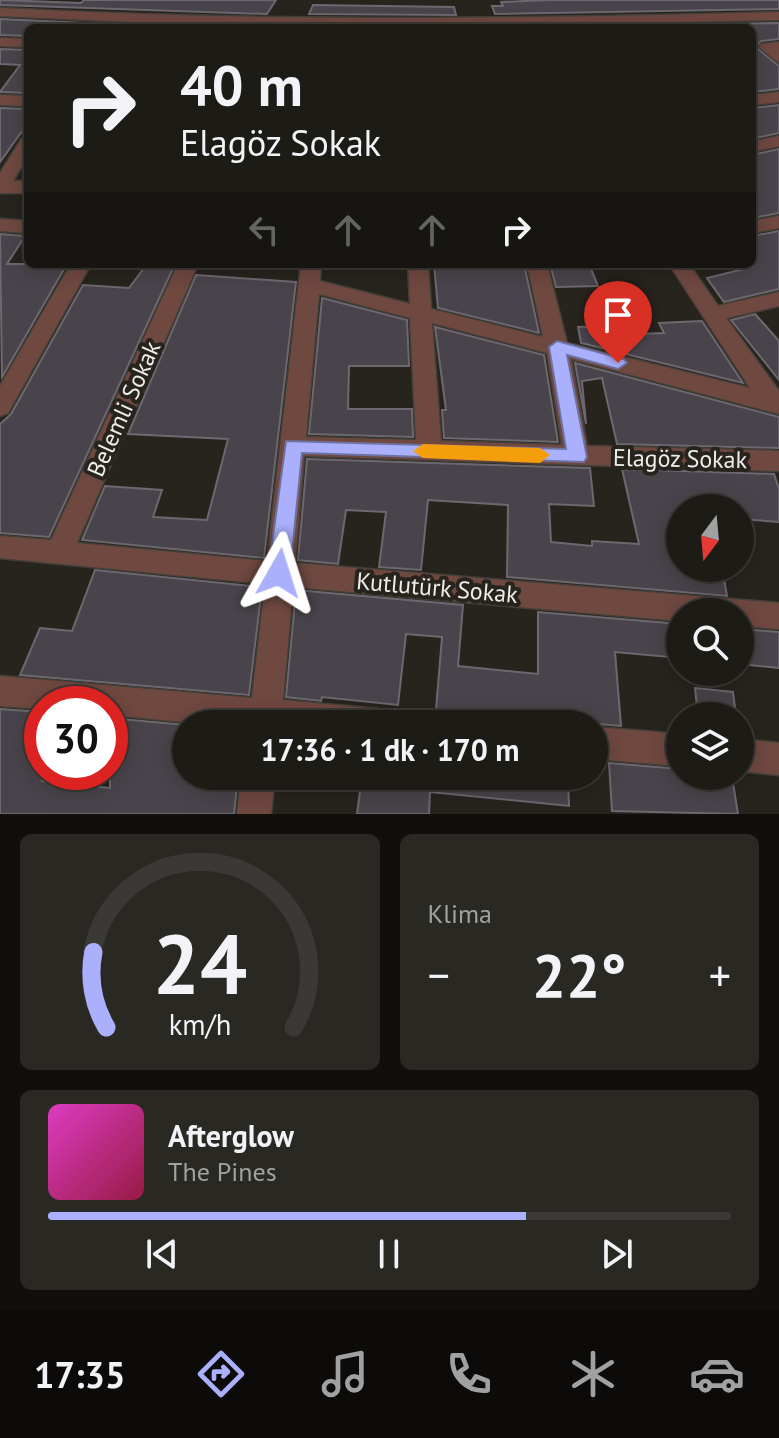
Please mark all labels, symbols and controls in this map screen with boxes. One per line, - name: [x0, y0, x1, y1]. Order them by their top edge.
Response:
- text: 40 m: [180, 49, 303, 121]
- icon: right: [48, 56, 152, 160]
- text: Elagöz Sokak: [180, 119, 381, 166]
- icon: left: [242, 208, 286, 252]
- icon: ahead: [326, 208, 370, 252]
- icon: ahead: [410, 208, 454, 252]
- icon: right: [494, 208, 538, 252]
- pin: [584, 281, 652, 363]
- icon: arrive: [596, 293, 640, 337]
- street label: Belemli Sokak: [80, 336, 167, 481]
- street label: Elagöz Sokak: [613, 442, 748, 475]
- north arrow: [666, 494, 754, 582]
- map controls: [666, 494, 754, 790]
- position arrow: [237, 531, 321, 615]
- street label: Kutlutürk Sokak: [355, 565, 520, 610]
- button: search: [666, 598, 754, 686]
- speed limit sign: 30: [24, 686, 128, 790]
- button: layers: [666, 702, 754, 790]
- text: 17:36 · 1 dk · 170 m: [260, 730, 520, 769]
- text: Klima: [428, 897, 492, 930]
- text: 24: [153, 909, 247, 1017]
- text: 22°: [532, 936, 626, 1014]
- text: −: [428, 946, 450, 1003]
- text: +: [709, 946, 731, 1003]
- text: km/h: [168, 1006, 231, 1043]
- text: Afterglow: [168, 1116, 294, 1155]
- text: The Pines: [168, 1155, 277, 1188]
- icon: previous: [140, 1232, 184, 1276]
- icon: pause: [367, 1232, 411, 1276]
- icon: next: [595, 1232, 639, 1276]
- icon: directions: [193, 1346, 249, 1402]
- icon: music: [317, 1346, 373, 1402]
- icon: phone: [441, 1346, 497, 1402]
- icon: climate: [565, 1346, 621, 1402]
- icon: car: [689, 1346, 745, 1402]
- text: 17:35: [34, 1351, 125, 1398]

